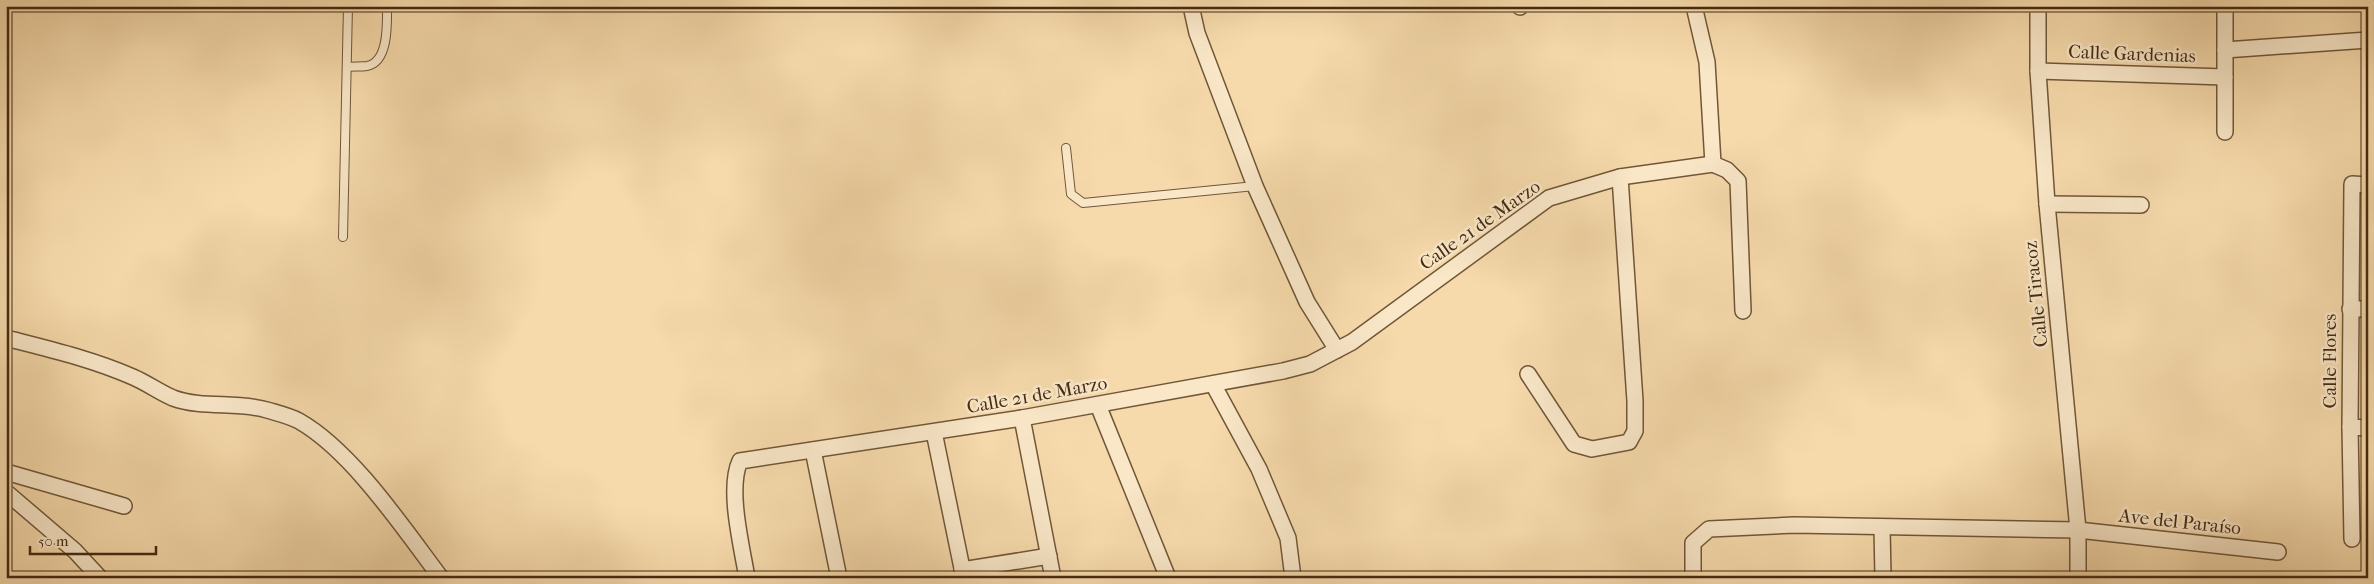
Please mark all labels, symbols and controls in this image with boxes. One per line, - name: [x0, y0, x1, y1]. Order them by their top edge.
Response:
- street label: Calle Gardenias: [2068, 41, 2196, 67]
- street label: Calle 21 de Marzo: [1415, 175, 1545, 275]
- street label: Calle Tiracoz: [2019, 240, 2053, 348]
- street label: Calle Flores: [2319, 314, 2341, 408]
- street label: Calle 21 de Marzo: [965, 372, 1109, 418]
- street label: Ave del Paraíso: [2117, 505, 2243, 539]
- scale bar: [30, 524, 156, 556]
- text: 50 m: [38, 532, 69, 550]

